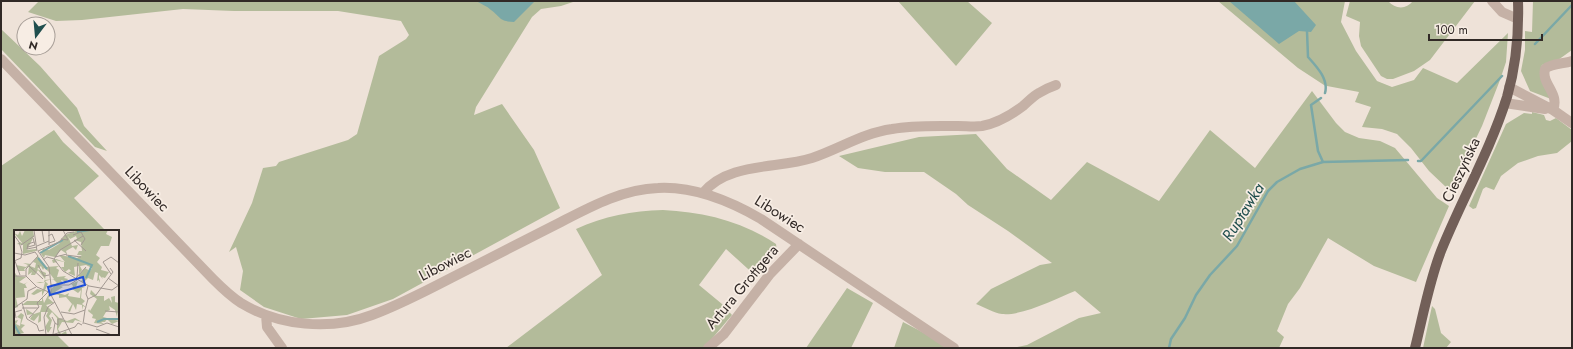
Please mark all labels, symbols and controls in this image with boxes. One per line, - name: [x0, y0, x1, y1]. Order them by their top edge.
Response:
- north arrow: [16, 16, 56, 56]
- scale bar: [1429, 16, 1542, 42]
- text: 100 m: [1435, 21, 1468, 39]
- text: N: [27, 37, 40, 55]
- street label: Cieszyńska: [1436, 134, 1486, 206]
- street label: Libowiec: [120, 161, 174, 217]
- water label: Ruptawka: [1216, 178, 1270, 245]
- street label: Libowiec: [750, 190, 810, 238]
- inset map: [14, 230, 119, 335]
- street label: Artura Grottgera: [700, 240, 784, 334]
- street label: Libowiec: [415, 241, 475, 287]

